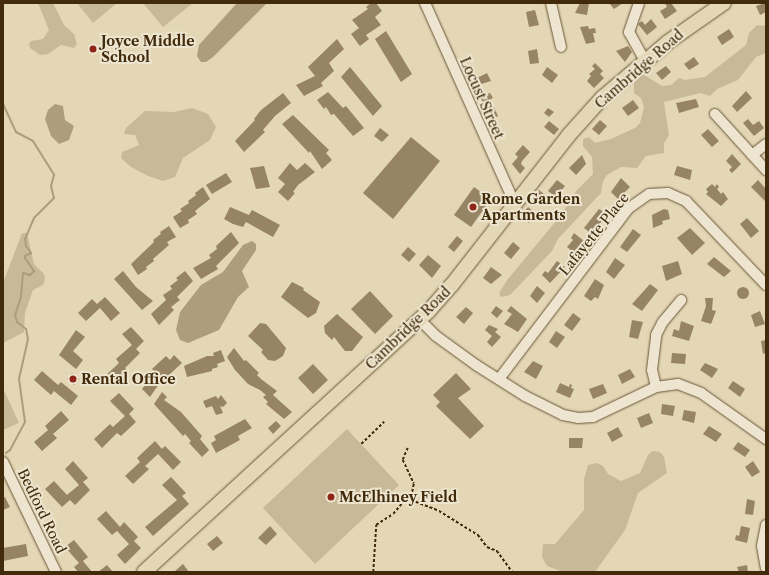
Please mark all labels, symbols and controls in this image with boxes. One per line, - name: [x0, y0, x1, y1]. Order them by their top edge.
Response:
- street label: Cambridge Road: [591, 26, 687, 112]
- place label: Joyce Middle School: [101, 33, 195, 66]
- marker: Joyce Middle School: [88, 44, 98, 54]
- street label: Locust Street: [456, 54, 508, 142]
- street label: Lafayette Place: [556, 189, 632, 279]
- place label: Rome Garden Apartments: [481, 191, 580, 224]
- marker: Rome Garden Apartments: [468, 202, 478, 212]
- street label: Cambridge Road: [362, 283, 454, 373]
- place label: Rental Office: [81, 371, 176, 387]
- marker: Rental Office: [68, 374, 78, 384]
- street label: Bedford Road: [14, 466, 70, 556]
- place label: McElhiney Field: [339, 489, 458, 505]
- marker: McElhiney Field: [326, 492, 336, 502]

